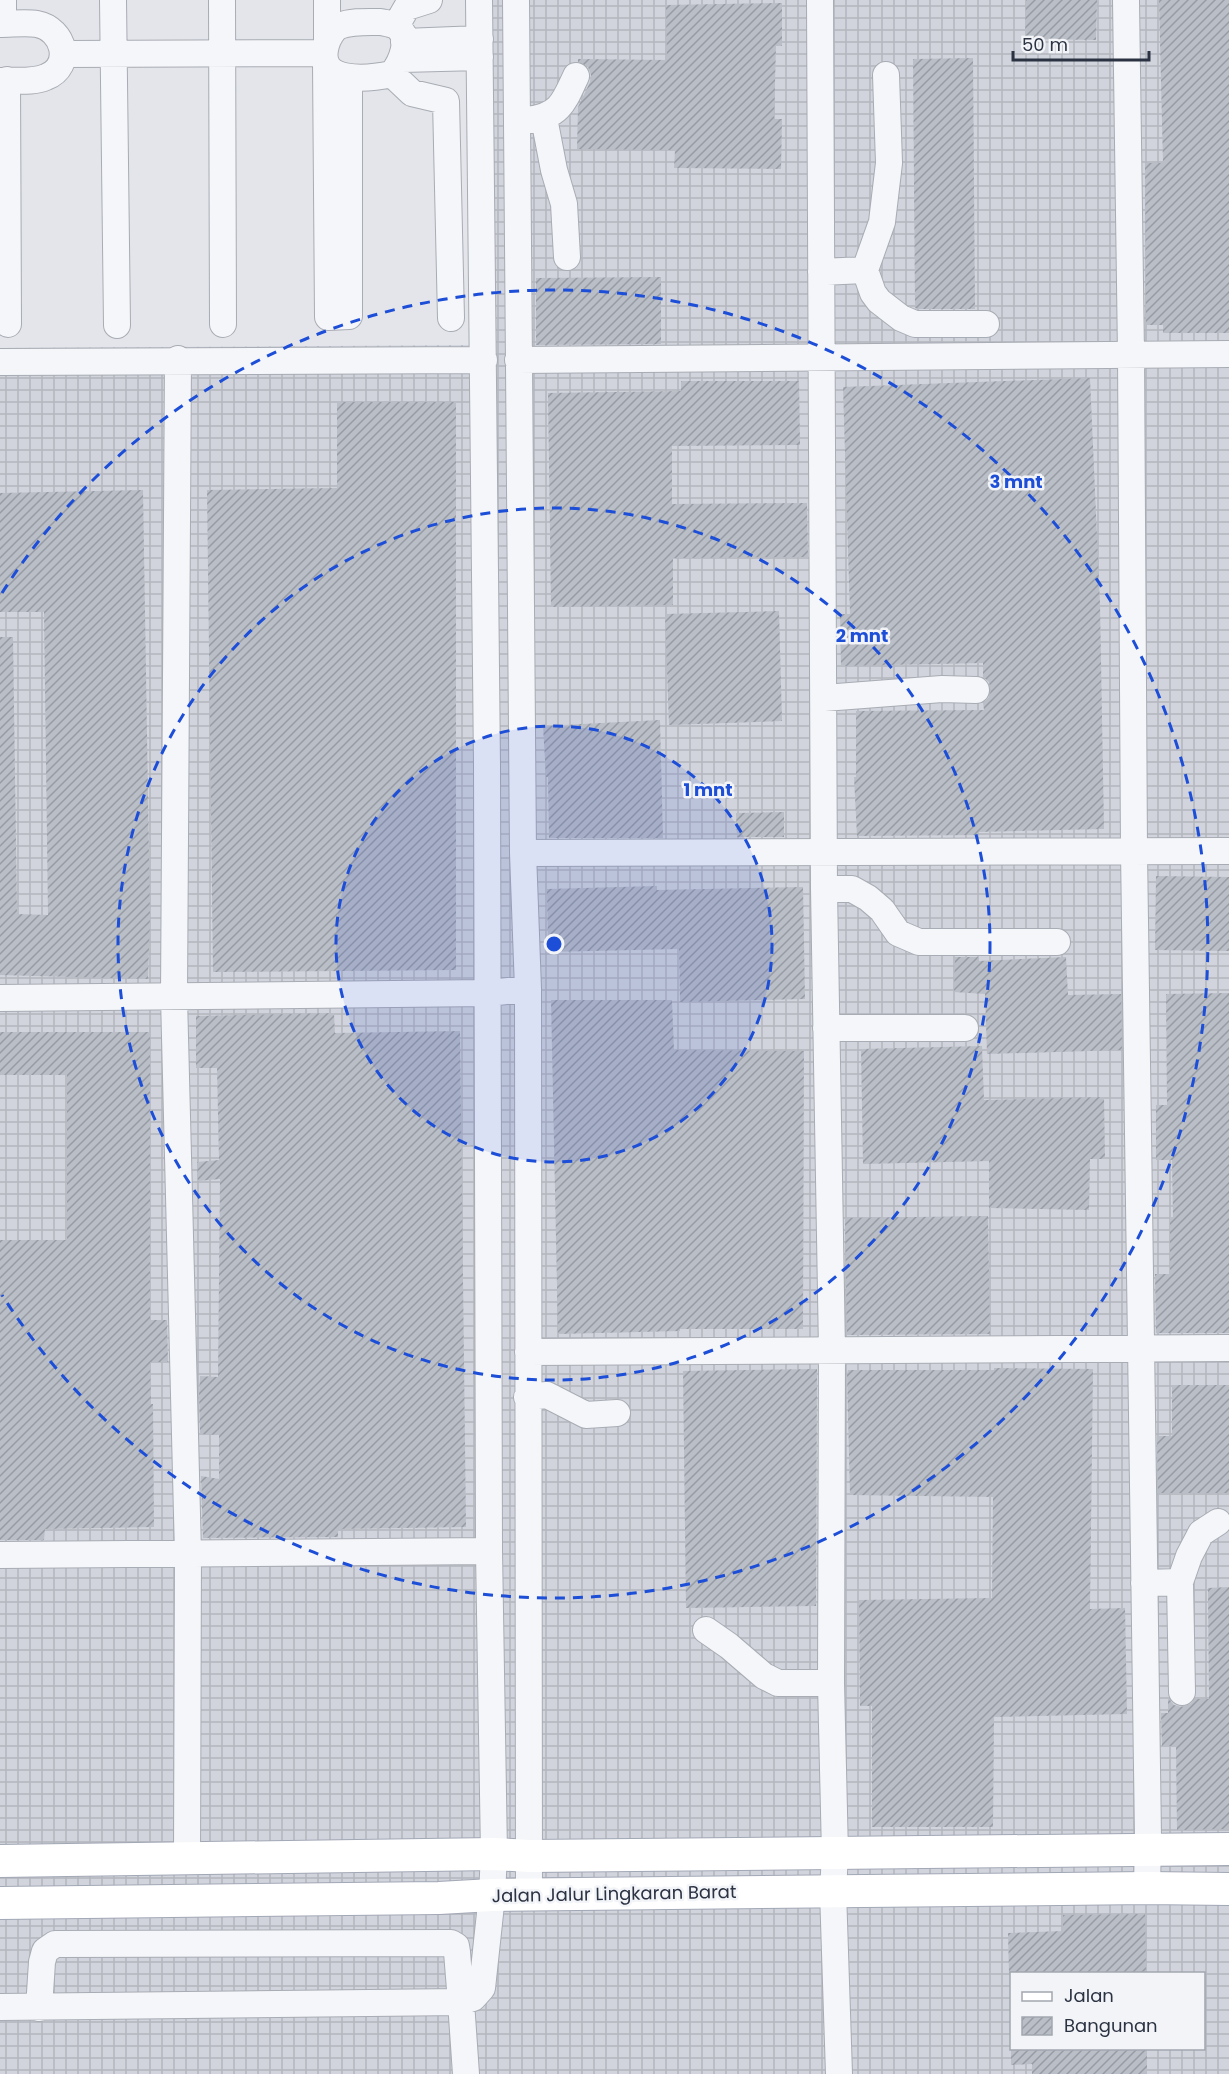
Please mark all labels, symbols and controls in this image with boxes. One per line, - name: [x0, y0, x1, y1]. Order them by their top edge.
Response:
- scale bar: [1013, 24, 1150, 62]
- text: 50 m: [1022, 32, 1068, 57]
- text: 3 mnt: [989, 469, 1043, 494]
- text: 2 mnt: [836, 623, 888, 648]
- text: 1 mnt: [683, 777, 733, 802]
- centre of rings: [544, 934, 564, 954]
- street label: Jalan Jalur Lingkaran Barat: [491, 1879, 737, 1908]
- legend: [1010, 1972, 1205, 2050]
- text: Jalan: [1064, 1983, 1114, 2008]
- text: Bangunan: [1064, 2013, 1158, 2038]

